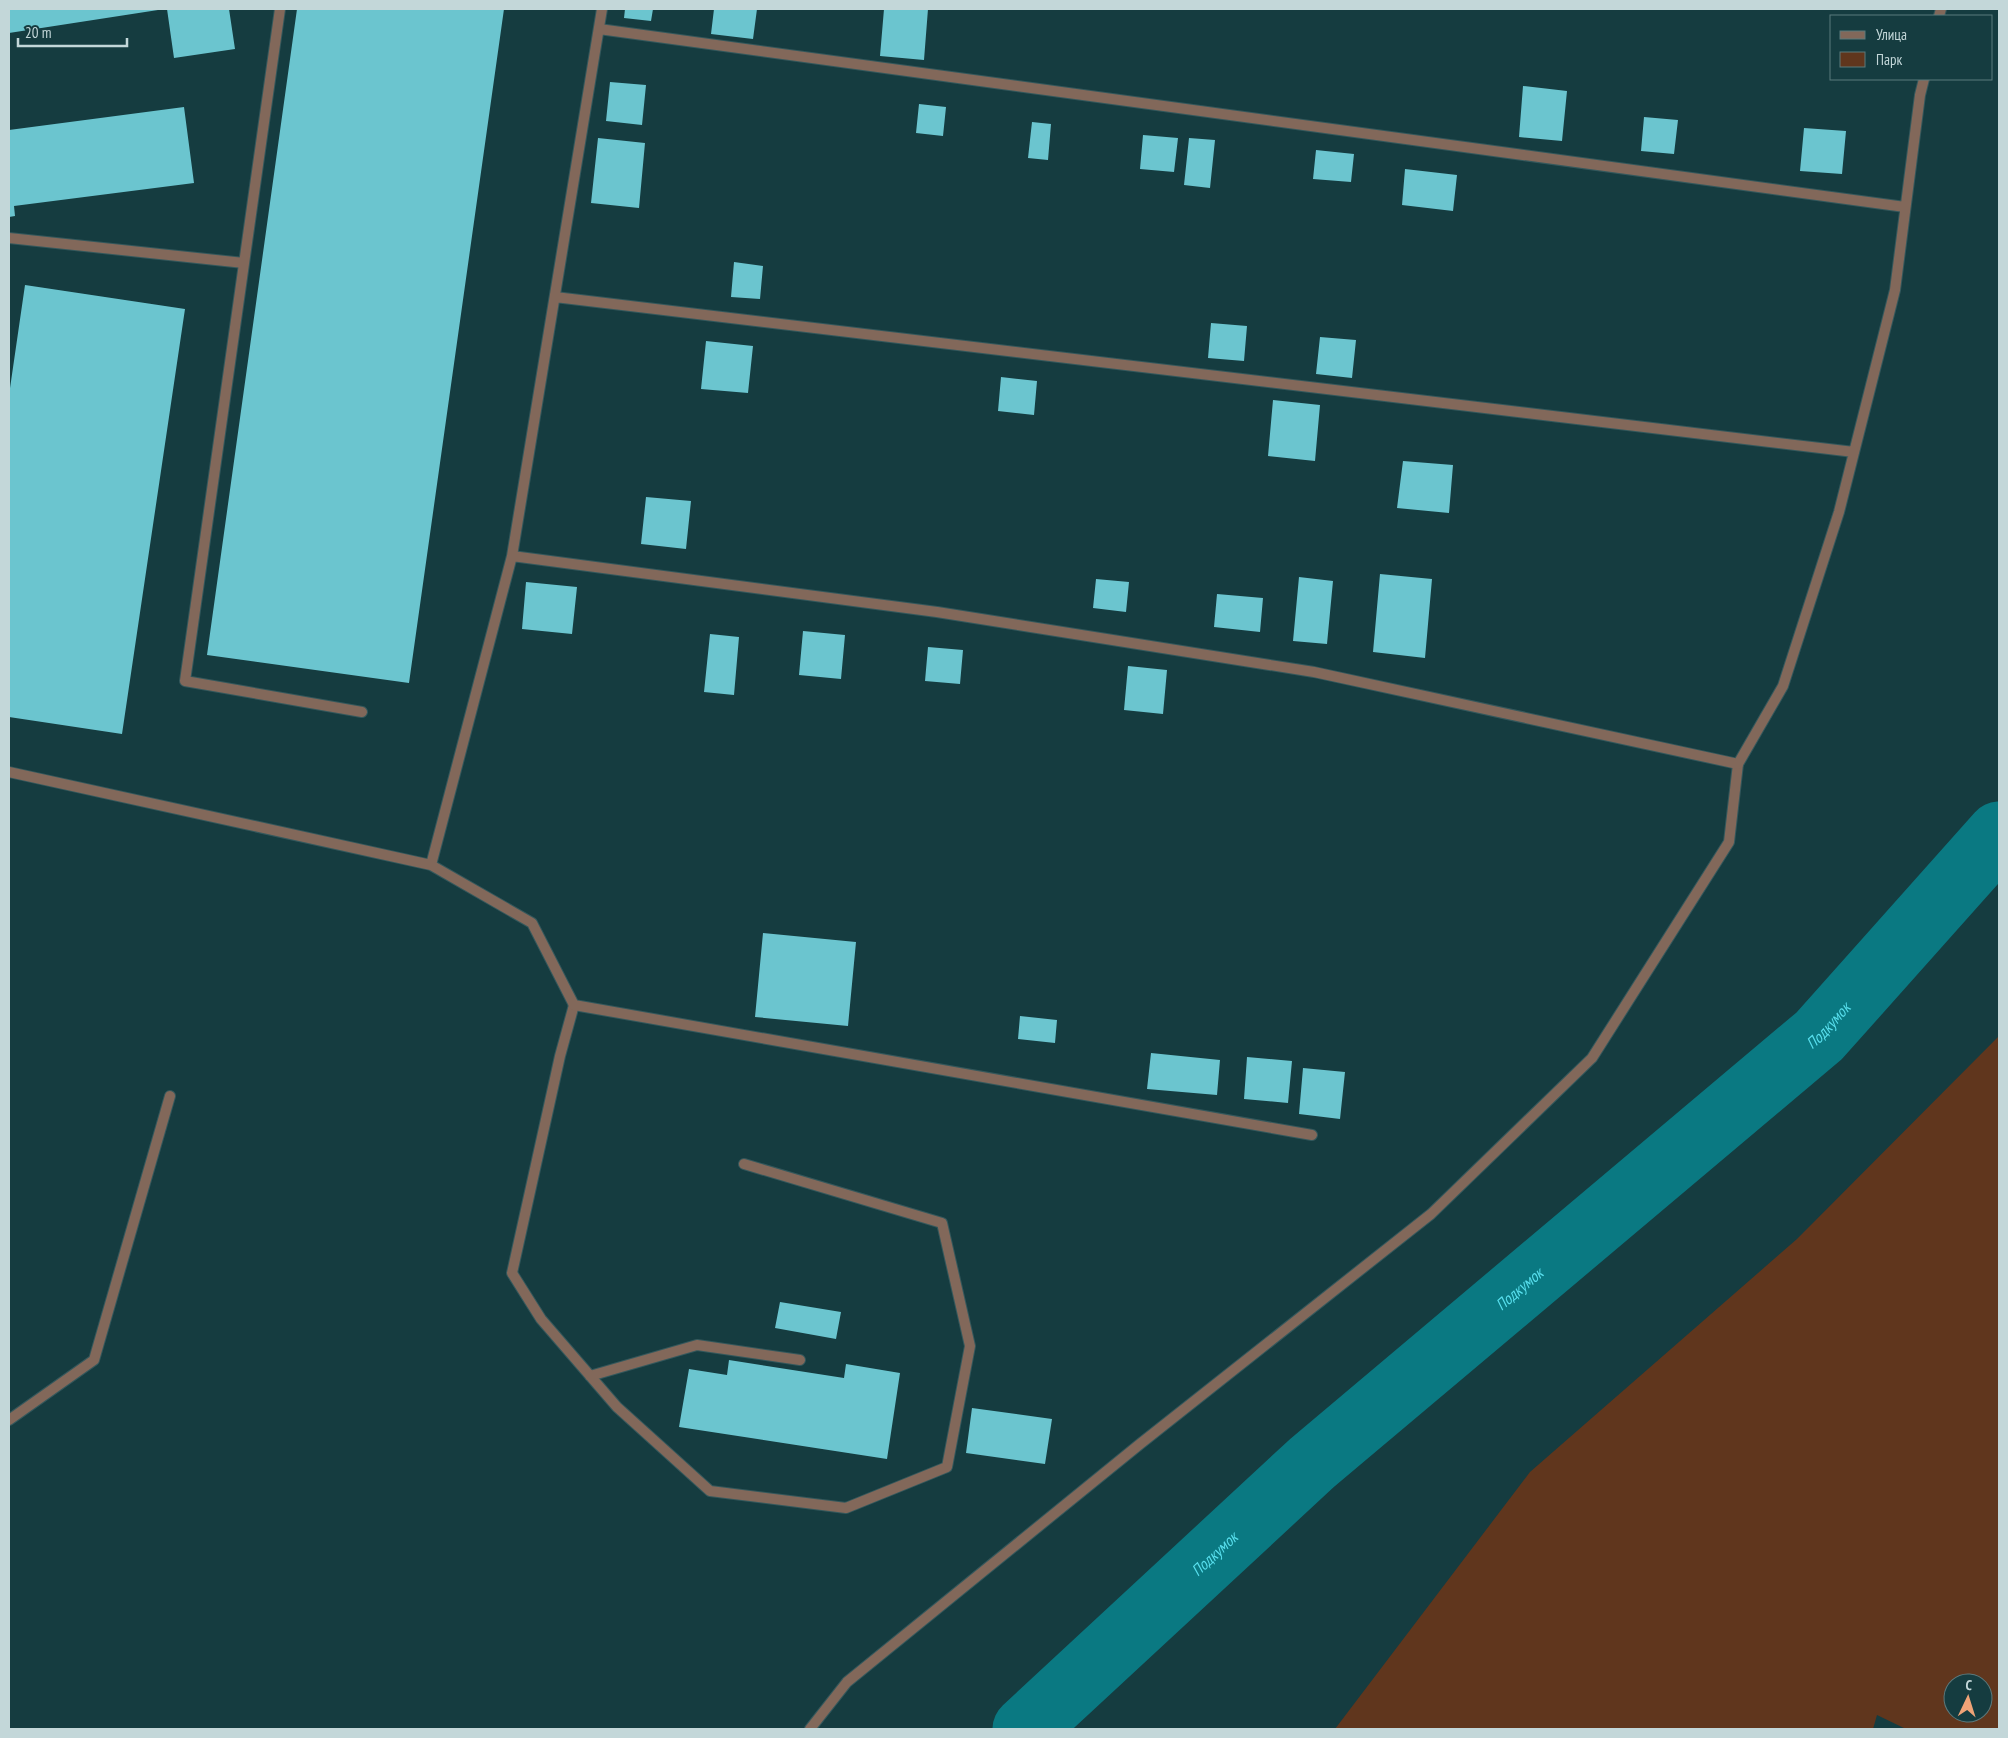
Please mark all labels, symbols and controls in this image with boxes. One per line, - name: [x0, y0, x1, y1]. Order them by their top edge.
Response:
- scale bar: [18, 15, 126, 47]
- legend: [1830, 15, 1993, 80]
- text: 20 m: [25, 23, 51, 42]
- text: Улица: [1876, 25, 1907, 44]
- text: Парк: [1876, 50, 1902, 69]
- water label: Подкумок: [1802, 997, 1856, 1053]
- water label: Подкумок: [1491, 1262, 1548, 1314]
- water label: Подкумок: [1187, 1526, 1243, 1580]
- north arrow: [1943, 1673, 1993, 1723]
- text: С: [1965, 1676, 1973, 1694]

